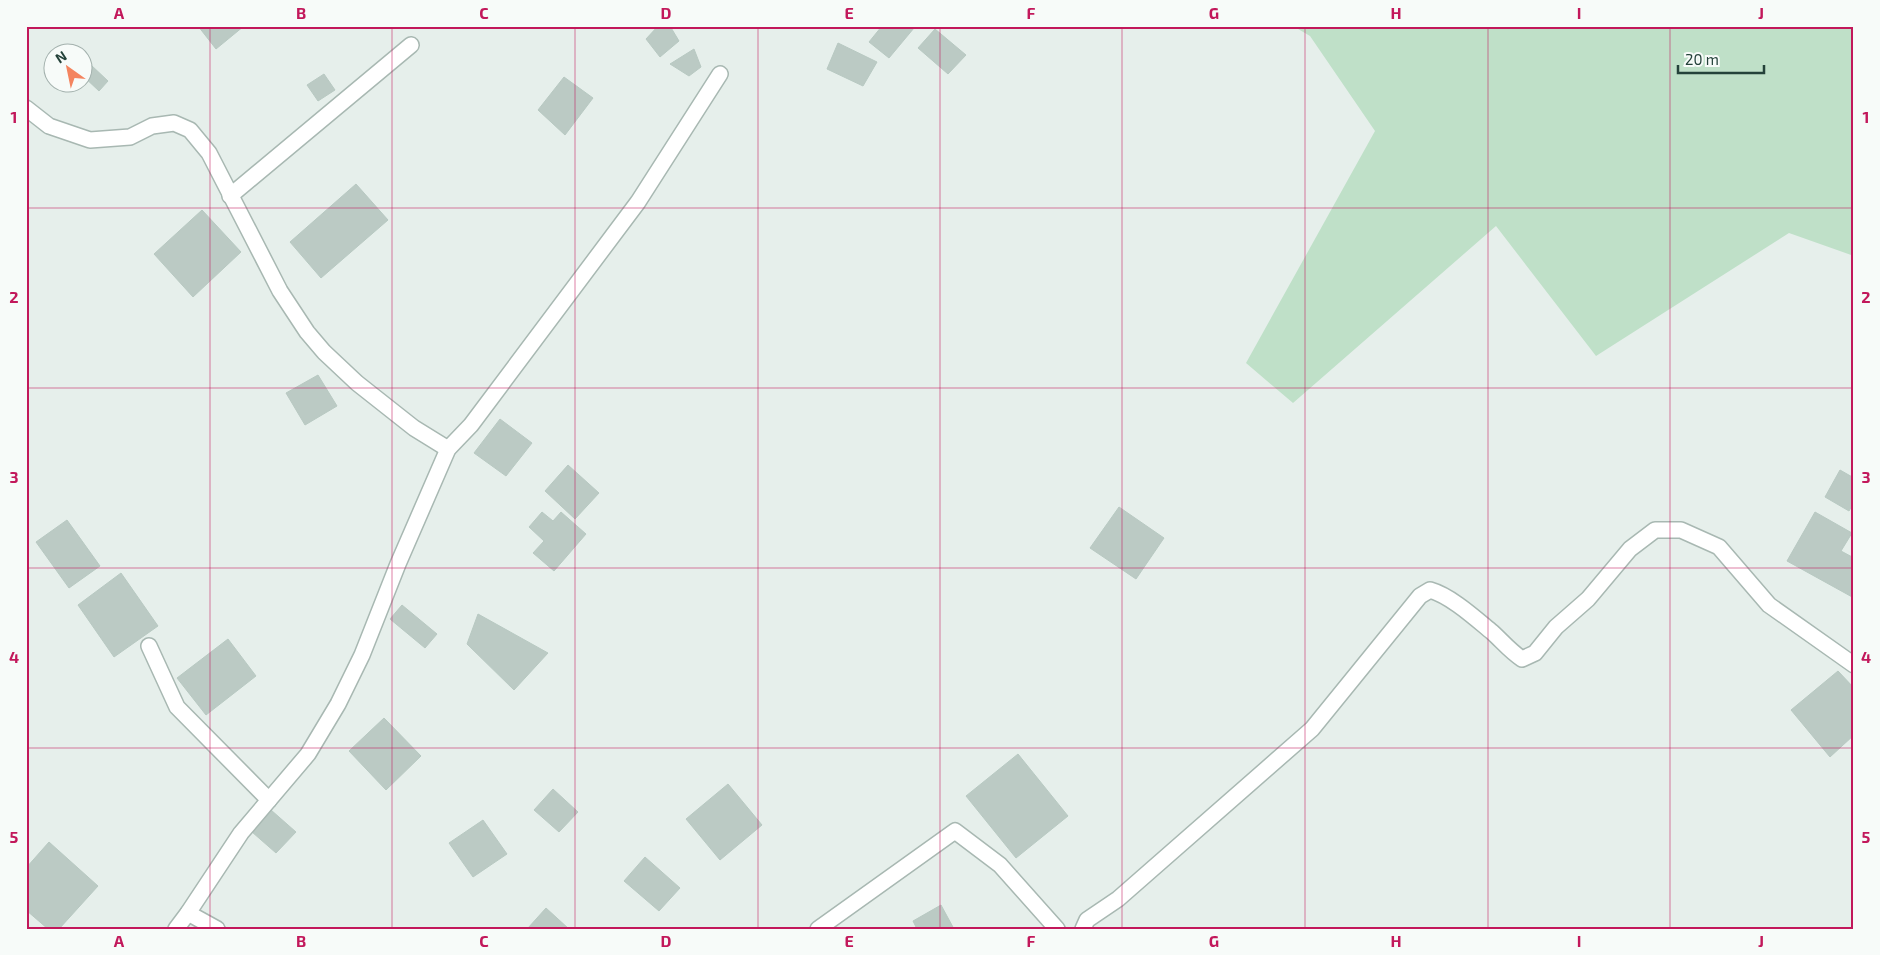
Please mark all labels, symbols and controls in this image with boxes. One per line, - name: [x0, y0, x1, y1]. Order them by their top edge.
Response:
- text: A: [114, 3, 125, 22]
- text: B: [296, 3, 306, 22]
- text: C: [479, 3, 489, 22]
- text: D: [661, 3, 672, 22]
- text: E: [844, 3, 854, 22]
- text: F: [1027, 3, 1036, 22]
- text: G: [1209, 3, 1219, 22]
- text: H: [1390, 3, 1402, 22]
- text: I: [1577, 3, 1581, 22]
- text: J: [1758, 3, 1764, 22]
- north arrow: [42, 42, 92, 92]
- scale bar: [1678, 42, 1764, 74]
- text: N: [52, 47, 70, 67]
- text: 20 m: [1685, 50, 1719, 68]
- text: 1: [11, 107, 17, 126]
- text: 1: [1863, 107, 1869, 126]
- text: 2: [9, 287, 19, 306]
- text: 2: [1861, 287, 1871, 306]
- text: 3: [9, 467, 19, 486]
- text: 3: [1861, 467, 1871, 486]
- text: 4: [9, 647, 19, 666]
- text: 4: [1861, 647, 1871, 666]
- text: 5: [10, 827, 19, 846]
- text: 5: [1862, 827, 1871, 846]
- text: A: [114, 931, 125, 950]
- text: B: [296, 931, 306, 950]
- text: C: [479, 931, 489, 950]
- text: D: [661, 931, 672, 950]
- text: E: [844, 931, 854, 950]
- text: F: [1027, 931, 1036, 950]
- text: G: [1209, 931, 1219, 950]
- text: H: [1390, 931, 1402, 950]
- text: I: [1577, 931, 1581, 950]
- text: J: [1758, 931, 1764, 950]

